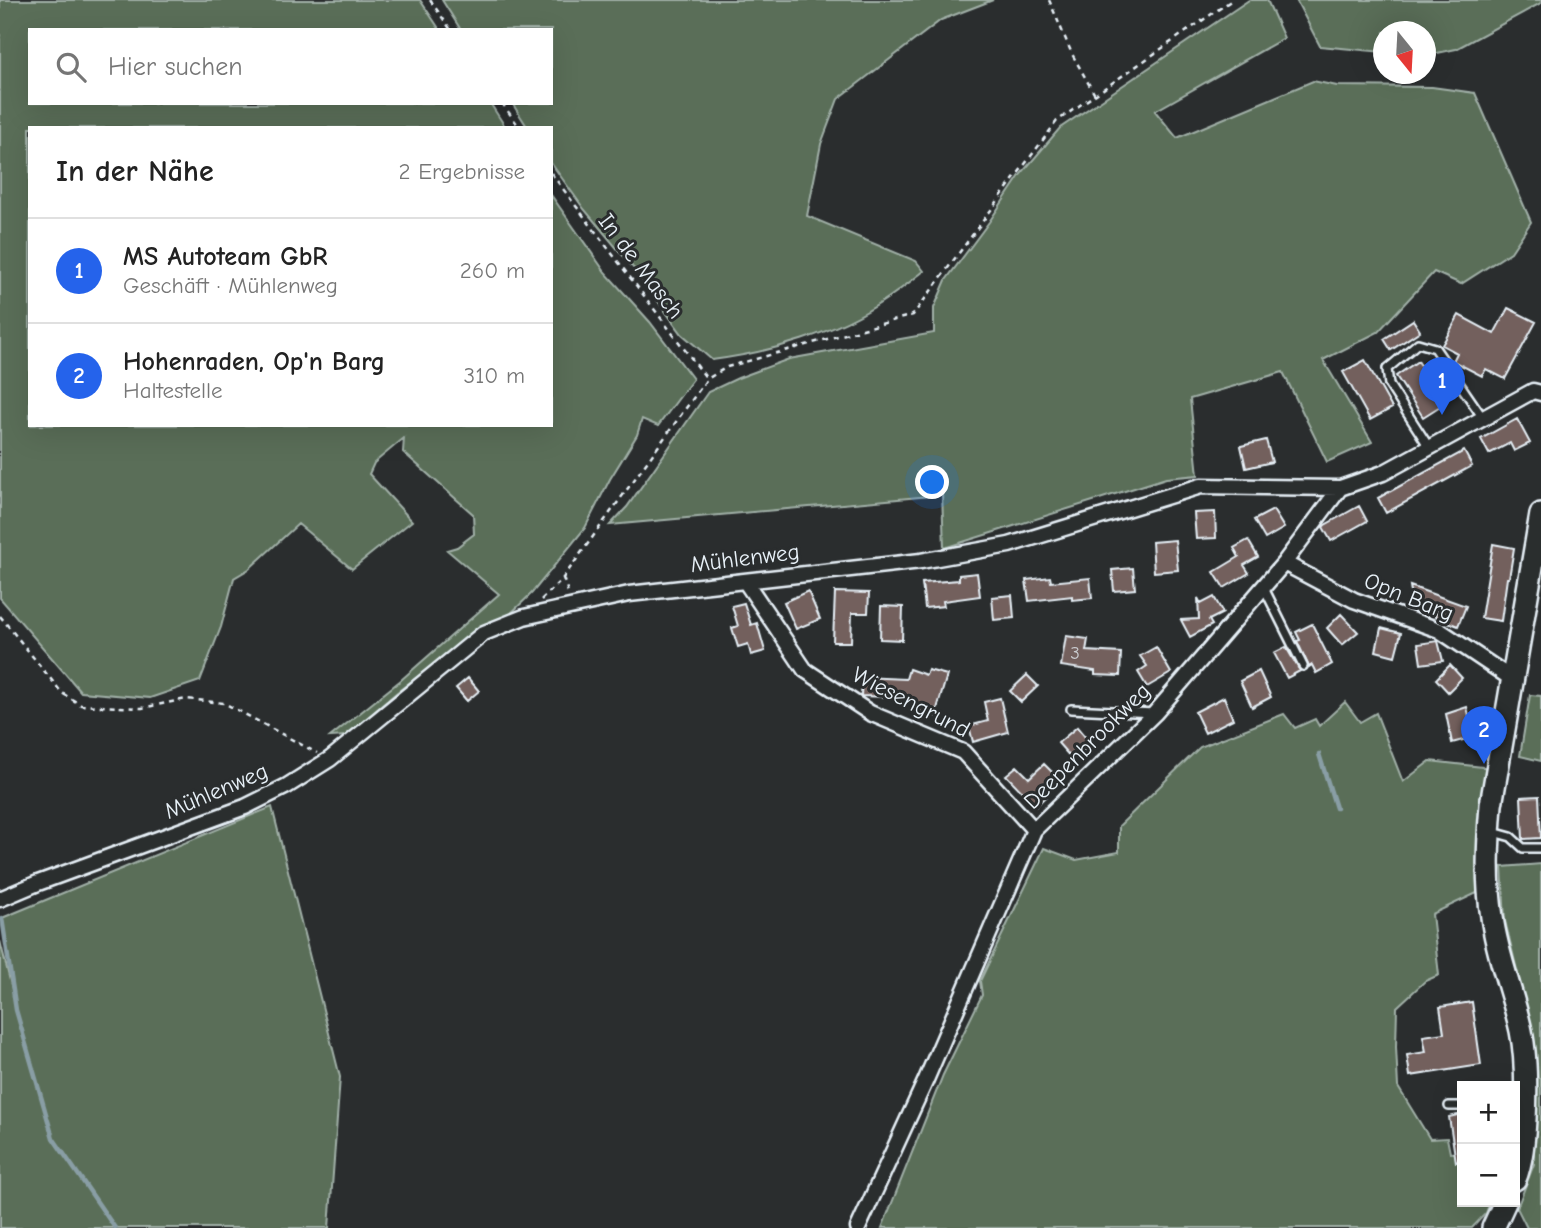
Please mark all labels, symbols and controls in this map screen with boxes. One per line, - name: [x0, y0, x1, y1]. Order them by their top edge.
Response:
- north arrow: [1373, 21, 1436, 84]
- search box: [28, 28, 553, 105]
- icon: search: [52, 48, 90, 86]
- text: Hier suchen: [108, 52, 243, 82]
- text: In der Nähe: [56, 154, 214, 189]
- text: 2 Ergebnisse: [398, 158, 525, 185]
- street label: In de Masch: [593, 208, 689, 324]
- text: MS Autoteam GbR: [123, 242, 327, 272]
- text: 1: [74, 257, 84, 284]
- text: 260 m: [460, 257, 525, 284]
- text: Geschäft · Mühlenweg: [123, 272, 338, 299]
- text: Hohenraden, Op'n Barg: [123, 347, 385, 377]
- pin: 1: [1419, 357, 1465, 415]
- text: 2: [73, 362, 85, 389]
- text: 310 m: [464, 362, 525, 389]
- text: Haltestelle: [123, 377, 223, 404]
- your location: [915, 465, 949, 499]
- street label: Mühlenweg: [689, 538, 801, 578]
- street label: Opn Barg: [1360, 567, 1458, 627]
- house number: 3: [1070, 642, 1080, 664]
- street label: Wiesengrund: [848, 661, 974, 743]
- street label: Deepenbrookweg: [1018, 677, 1156, 815]
- pin: 2: [1461, 706, 1507, 764]
- street label: Mühlenweg: [160, 757, 272, 825]
- map controls: [1457, 1081, 1520, 1207]
- button: +: [1457, 1081, 1520, 1144]
- button: −: [1457, 1144, 1520, 1207]

